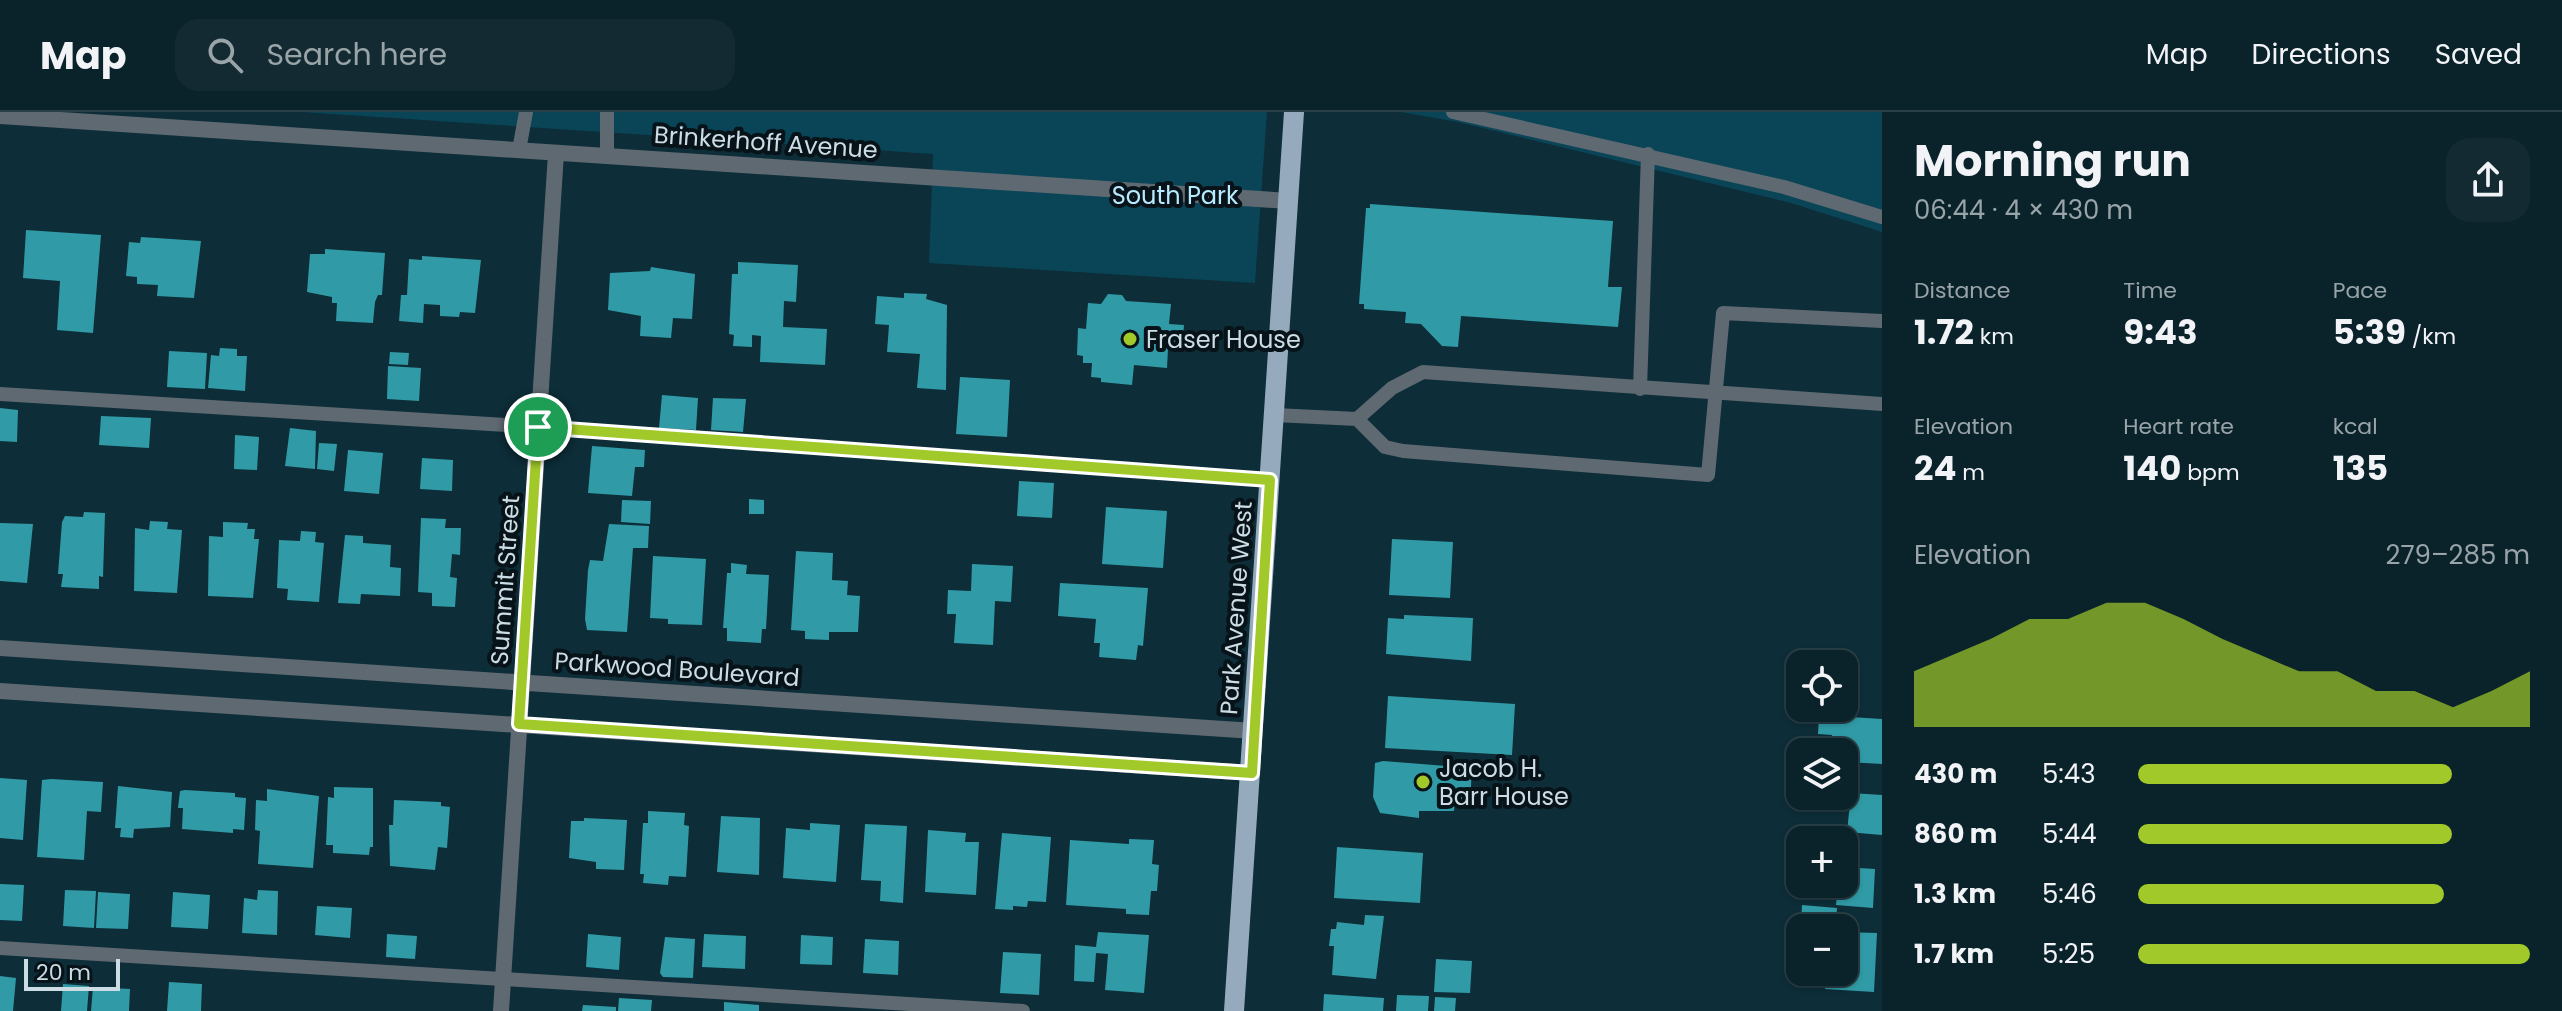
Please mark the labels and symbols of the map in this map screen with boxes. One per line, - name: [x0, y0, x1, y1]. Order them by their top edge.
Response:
- street label: Brinkerhoff Avenue: [653, 118, 879, 166]
- park label: South Park: [1112, 179, 1239, 212]
- place label: Fraser House: [1146, 323, 1301, 356]
- marker: Fraser House: [1121, 330, 1139, 348]
- pin: [504, 393, 572, 461]
- street label: Summit Street: [483, 494, 527, 666]
- street label: Park Avenue West: [1212, 500, 1260, 716]
- street label: Parkwood Boulevard: [553, 644, 801, 694]
- place label: Jacob H. Barr House: [1439, 752, 1569, 813]
- marker: Jacob H. Barr House: [1414, 773, 1432, 791]
- scale bar: [24, 955, 120, 991]

